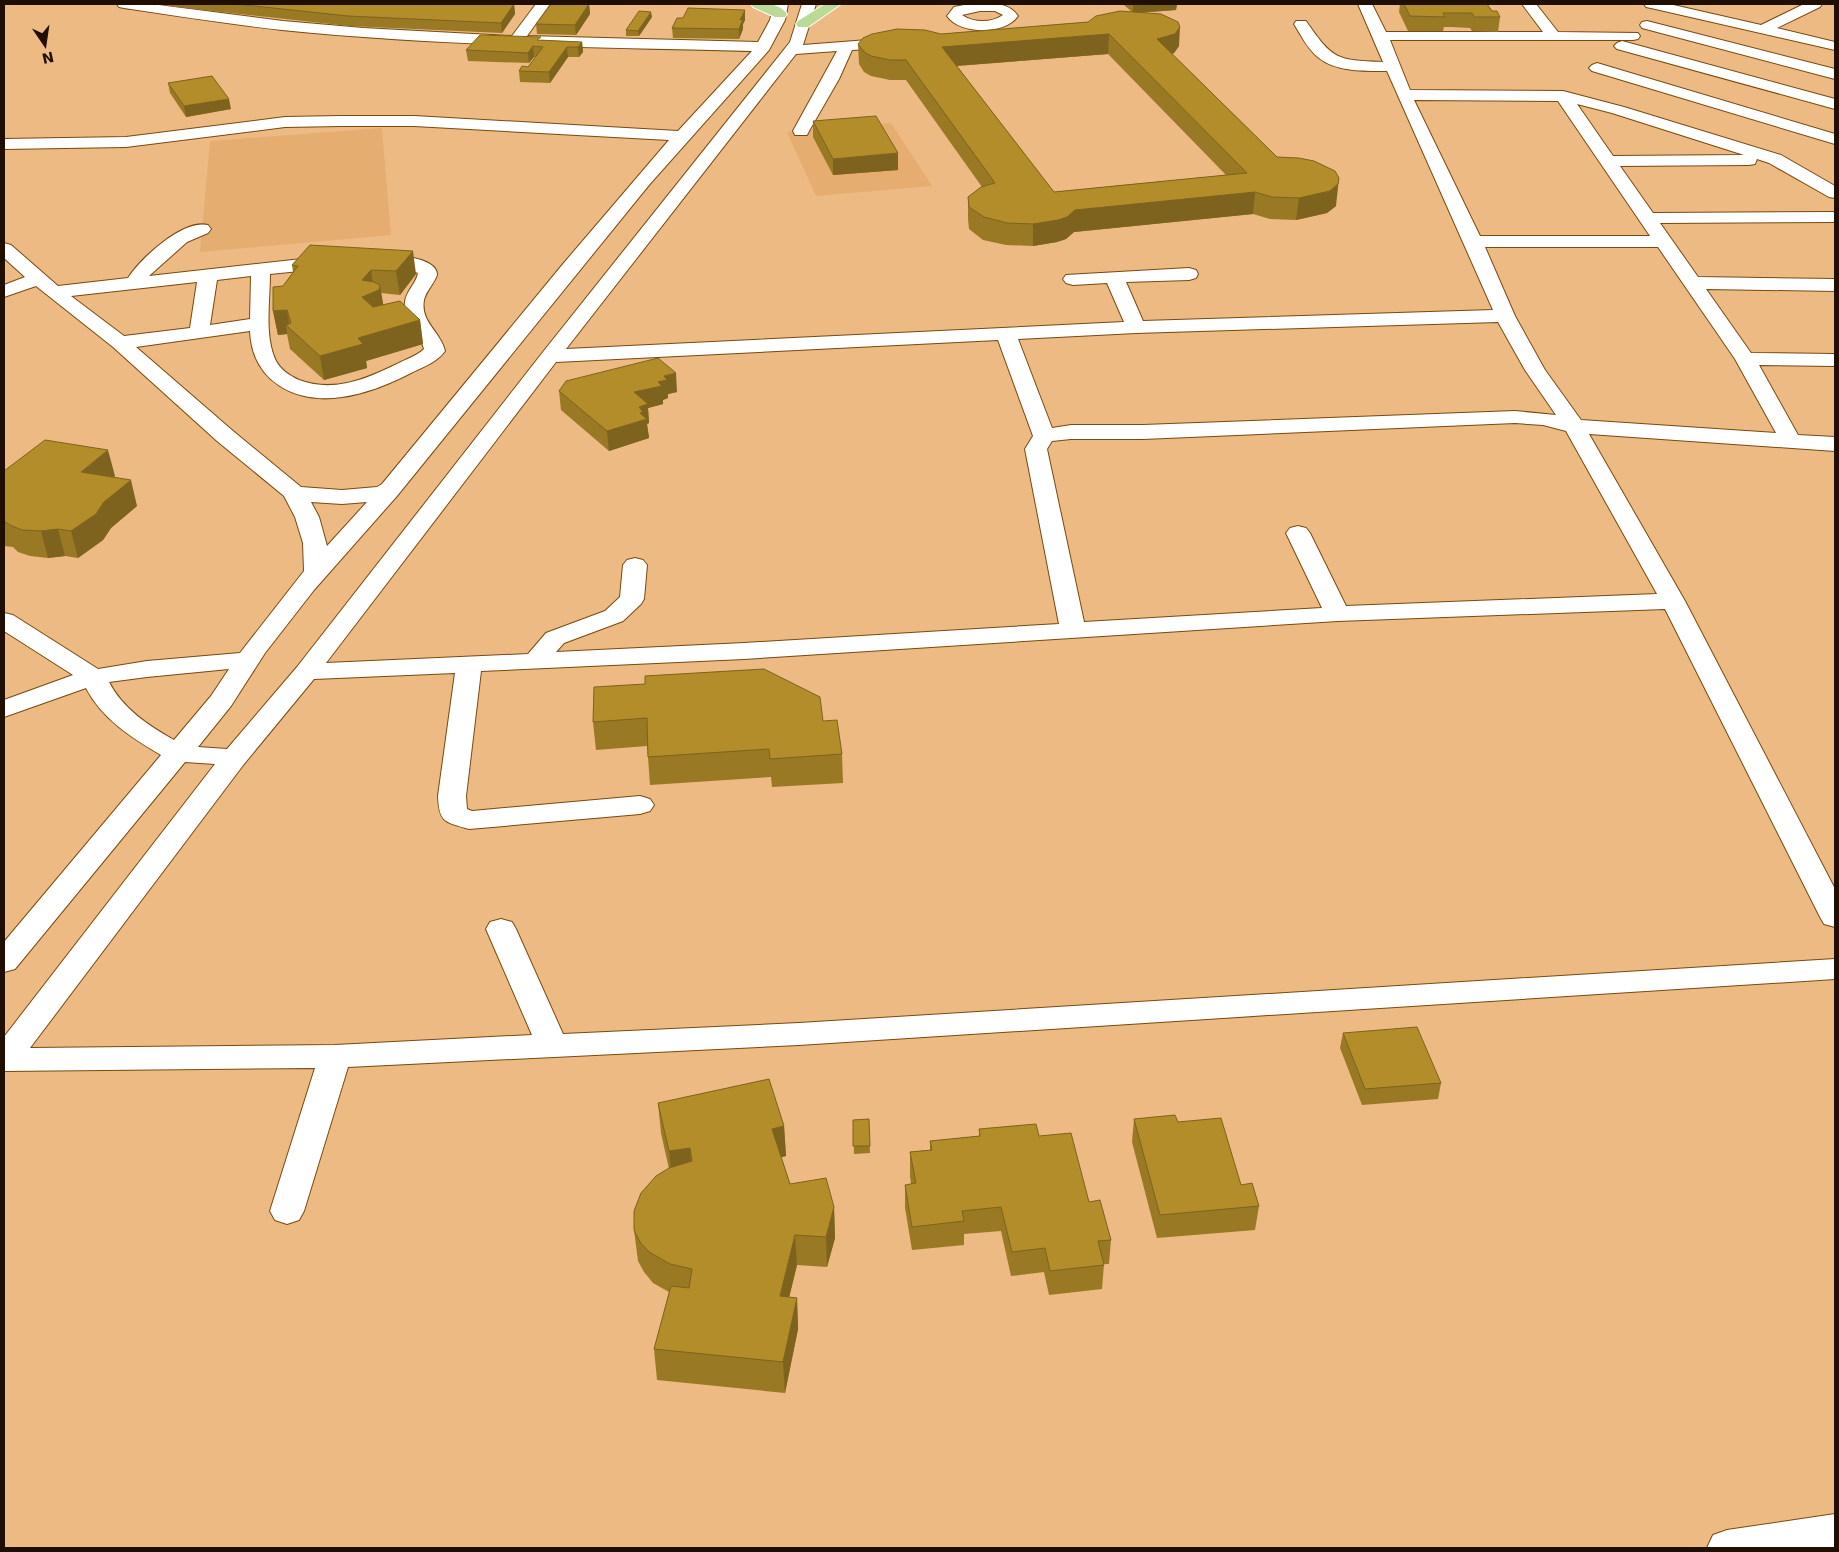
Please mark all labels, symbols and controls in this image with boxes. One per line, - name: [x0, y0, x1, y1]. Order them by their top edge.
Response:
- north arrow: [20, 20, 70, 70]
- text: N: [40, 49, 55, 67]

